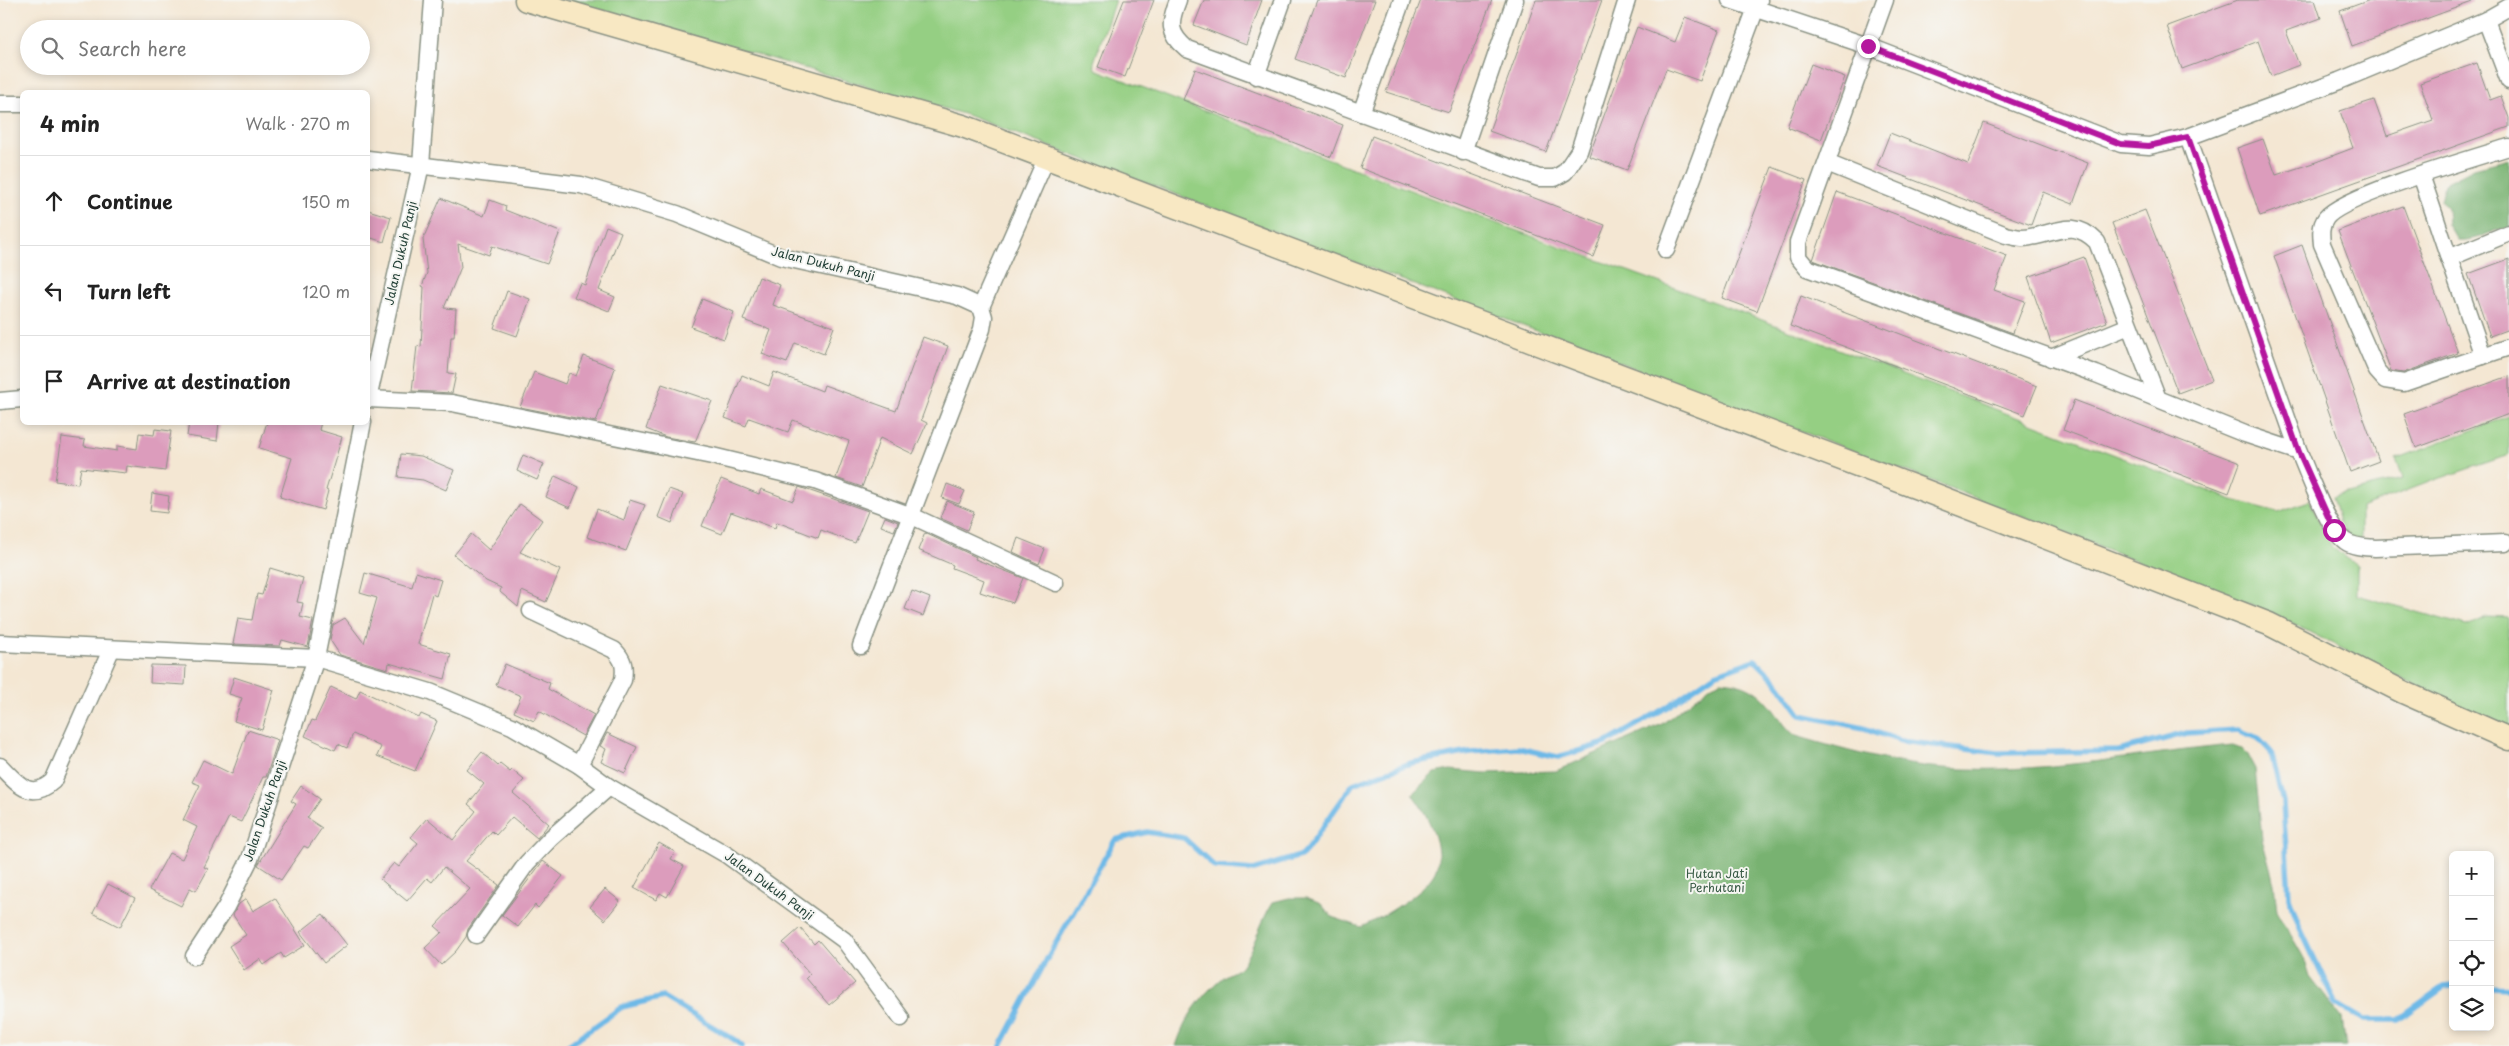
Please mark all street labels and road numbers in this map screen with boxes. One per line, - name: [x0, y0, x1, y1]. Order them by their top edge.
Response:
- street label: Jalan Dukuh Panji: [379, 199, 421, 307]
- street label: Jalan Dukuh Panji: [769, 241, 877, 285]
- street label: Jalan Dukuh Panji: [238, 757, 290, 864]
- street label: Jalan Dukuh Panji: [721, 847, 818, 924]

